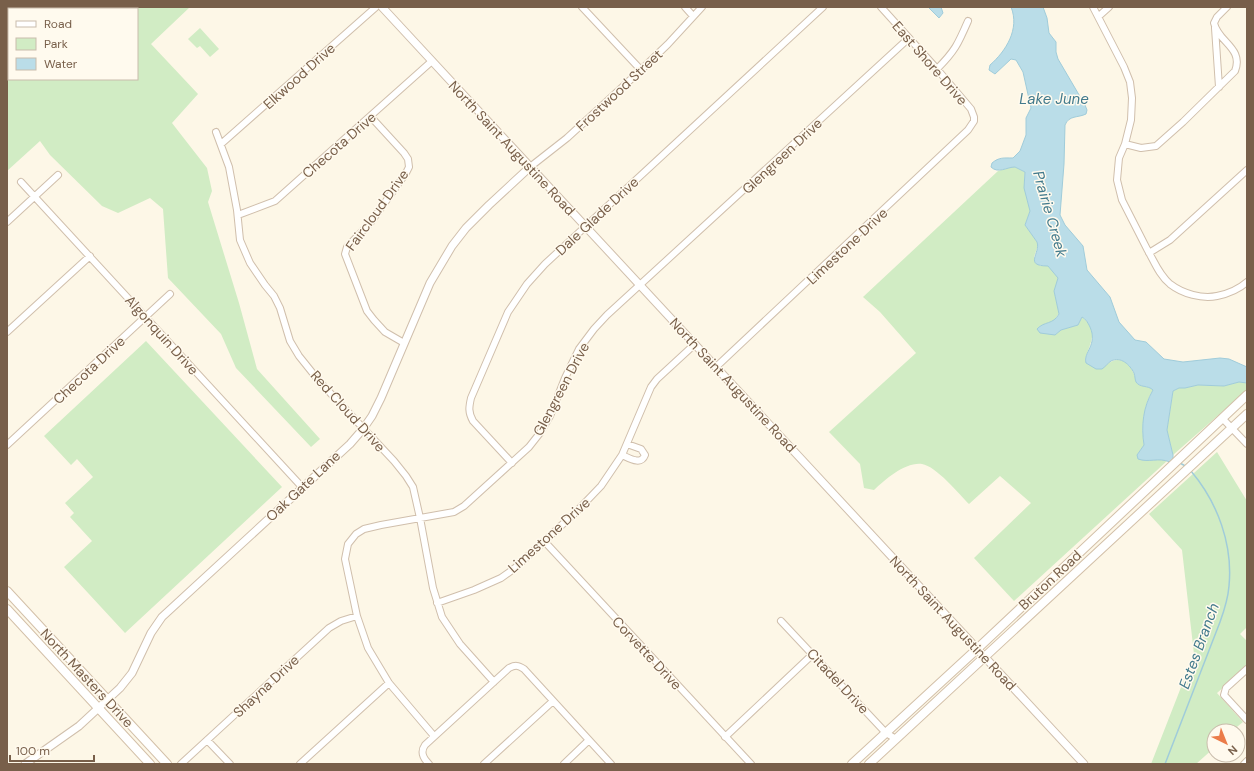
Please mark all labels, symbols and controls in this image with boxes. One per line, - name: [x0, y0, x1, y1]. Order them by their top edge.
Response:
- legend: [8, 8, 138, 80]
- text: Road: [44, 16, 72, 32]
- street label: East Shore Drive: [889, 17, 971, 109]
- text: Park: [44, 36, 68, 52]
- street label: Elkwood Drive: [259, 39, 339, 113]
- street label: Frostwood Street: [572, 45, 666, 135]
- text: Water: [44, 56, 78, 72]
- street label: North Saint Augustine Road: [445, 77, 579, 219]
- water label: Lake June: [1019, 89, 1089, 109]
- street label: Checota Drive: [298, 108, 380, 182]
- street label: Glengreen Drive: [738, 114, 826, 198]
- street label: Faircloud Drive: [342, 166, 413, 254]
- water label: Prairie Creek: [1028, 168, 1072, 260]
- street label: Dale Glade Drive: [552, 173, 642, 259]
- street label: Limestone Drive: [803, 204, 891, 288]
- street label: Algonquin Drive: [121, 291, 203, 379]
- street label: North Saint Augustine Road: [666, 314, 800, 456]
- street label: Checota Drive: [49, 332, 129, 408]
- street label: Glengreen Drive: [529, 339, 593, 439]
- street label: Red Cloud Drive: [307, 367, 389, 456]
- street label: Oak Gate Lane: [262, 447, 344, 525]
- street label: Limestone Drive: [504, 493, 594, 577]
- street label: Bruton Road: [1015, 546, 1085, 614]
- street label: North Saint Augustine Road: [886, 552, 1020, 694]
- water label: Estes Branch: [1174, 600, 1224, 692]
- street label: Corvette Drive: [608, 613, 686, 693]
- street label: North Masters Drive: [36, 625, 138, 731]
- street label: Citadel Drive: [803, 644, 873, 718]
- street label: Shayna Drive: [229, 651, 303, 721]
- north arrow: [1206, 723, 1246, 763]
- scale bar: [10, 737, 94, 763]
- text: N: [1225, 742, 1241, 758]
- text: 100 m: [16, 743, 50, 759]

